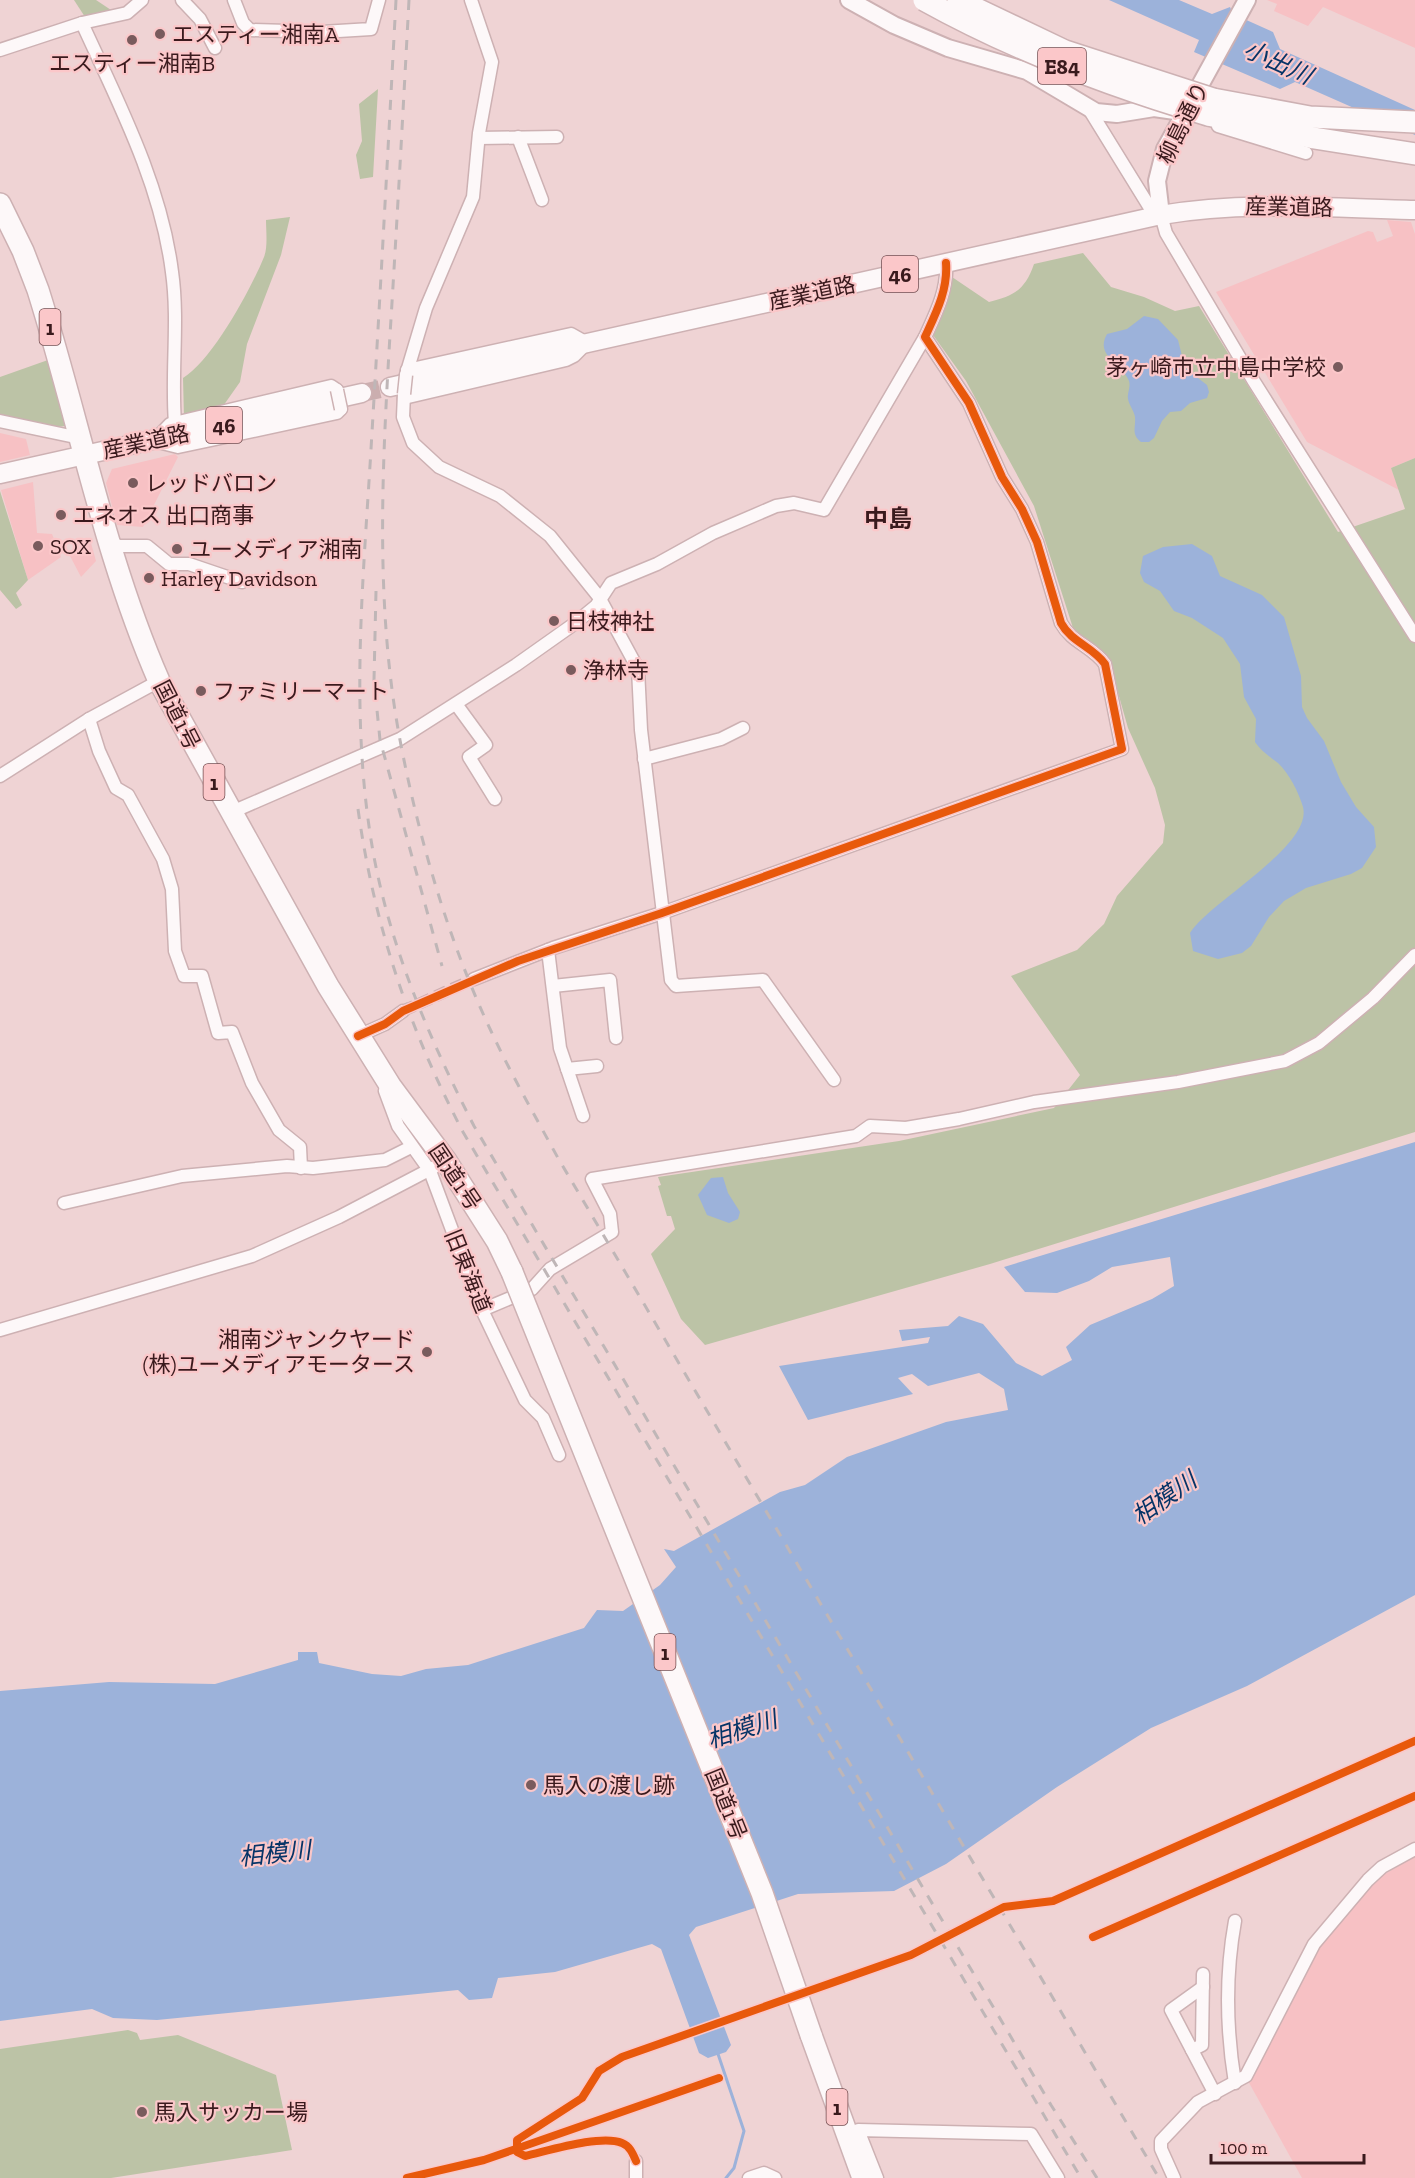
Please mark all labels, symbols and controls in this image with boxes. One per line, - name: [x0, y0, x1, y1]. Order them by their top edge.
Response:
- place label: エスティー湘南A: [172, 21, 340, 48]
- marker: エスティー湘南A: [153, 27, 167, 41]
- marker: エスティー湘南B: [125, 33, 139, 47]
- water label: 小出川: [1239, 34, 1320, 91]
- road number: E84: [1038, 48, 1086, 84]
- place label: エスティー湘南B: [49, 50, 215, 77]
- street label: 柳島通り: [1152, 78, 1214, 168]
- street label: 産業道路: [1245, 193, 1333, 221]
- road number: 46: [882, 256, 918, 292]
- street label: 産業道路: [766, 271, 858, 315]
- road number: 1: [40, 309, 60, 345]
- place label: 茅ヶ崎市立中島中学校: [1106, 354, 1326, 381]
- marker: 茅ヶ崎市立中島中学校: [1331, 360, 1345, 374]
- road number: 46: [206, 407, 242, 443]
- street label: 産業道路: [100, 420, 192, 464]
- place label: レッドバロン: [145, 470, 277, 497]
- marker: レッドバロン: [126, 476, 140, 490]
- place label: エネオス 出口商事: [73, 502, 254, 529]
- district label: 中島: [864, 504, 912, 533]
- marker: エネオス 出口商事: [54, 508, 68, 522]
- place label: SOX: [50, 533, 91, 560]
- place label: ユーメディア湘南: [189, 536, 363, 563]
- marker: SOX: [31, 539, 45, 553]
- marker: ユーメディア湘南: [170, 542, 184, 556]
- place label: Harley Davidson: [161, 565, 318, 592]
- marker: Harley Davidson: [142, 571, 156, 585]
- place label: 日枝神社: [566, 608, 654, 635]
- marker: 日枝神社: [547, 614, 561, 628]
- place label: 浄林寺: [583, 657, 649, 684]
- marker: 浄林寺: [564, 663, 578, 677]
- street label: 国道1号: [148, 676, 206, 754]
- place label: ファミリーマート: [213, 678, 389, 705]
- marker: ファミリーマート: [194, 684, 208, 698]
- road number: 1: [204, 764, 224, 800]
- street label: 国道1号: [423, 1139, 487, 1215]
- street label: 旧東海道: [439, 1225, 497, 1317]
- place label: 湘南ジャンクヤード (株)ユーメディアモータース: [142, 1326, 415, 1378]
- marker: 湘南ジャンクヤード (株)ユーメディアモータース: [420, 1345, 434, 1359]
- water label: 相模川: [1126, 1464, 1204, 1531]
- road number: 1: [654, 1634, 676, 1670]
- water label: 相模川: [703, 1703, 784, 1754]
- street label: 国道1号: [700, 1764, 752, 1844]
- place label: 馬入の渡し跡: [543, 1772, 675, 1799]
- marker: 馬入の渡し跡: [524, 1778, 538, 1792]
- water label: 相模川: [238, 1835, 315, 1871]
- road number: 1: [826, 2089, 848, 2125]
- place label: 馬入サッカー場: [154, 2099, 308, 2126]
- marker: 馬入サッカー場: [135, 2105, 149, 2119]
- scale bar: [1211, 2127, 1364, 2165]
- text: 100 m: [1220, 2137, 1268, 2159]

